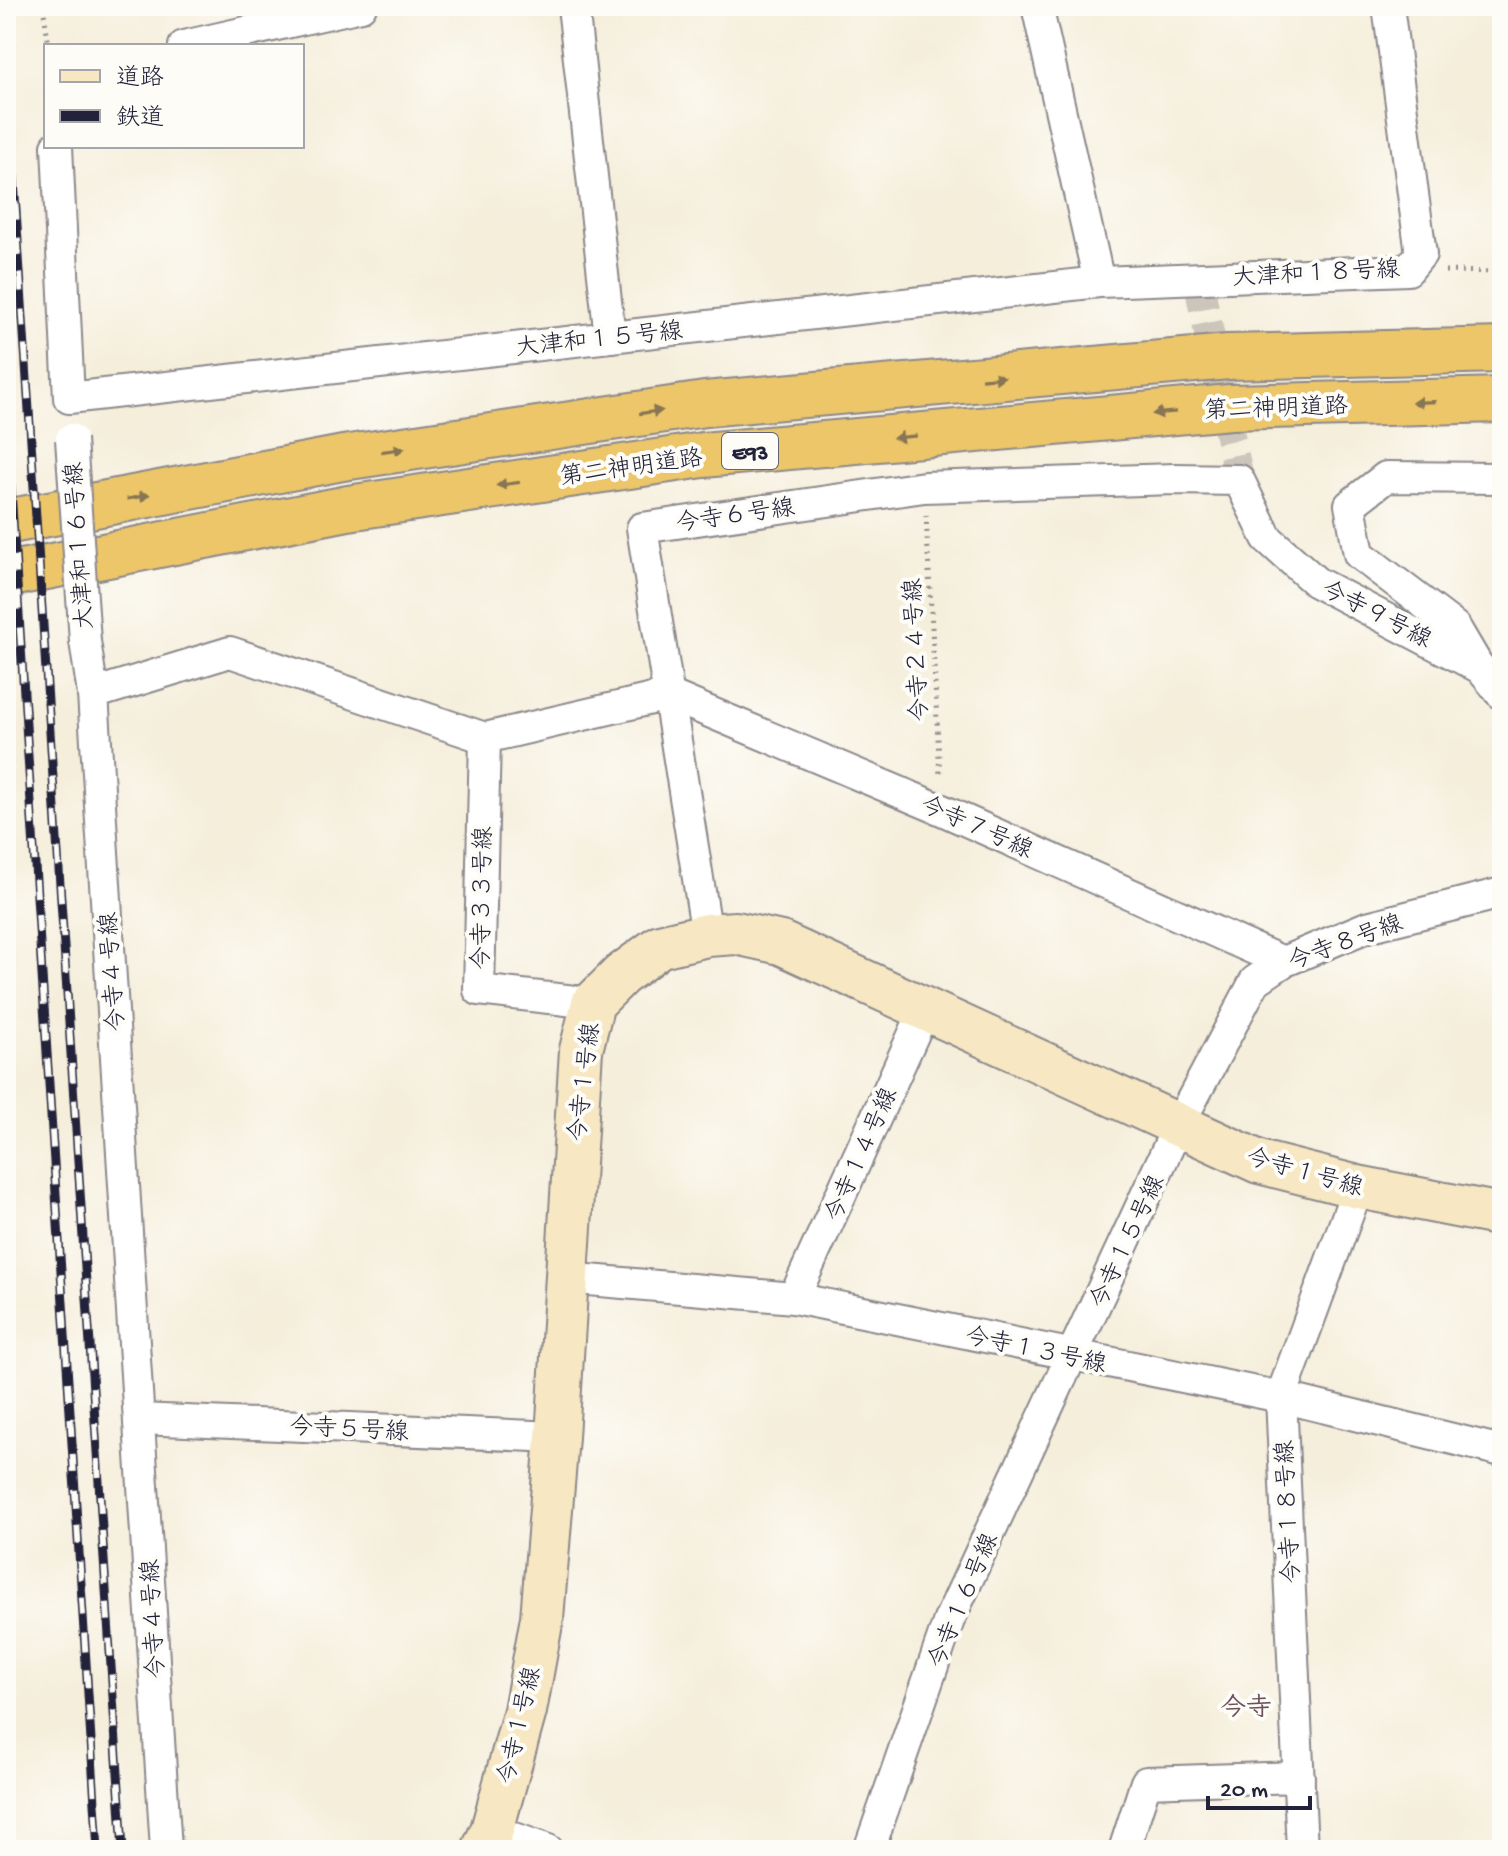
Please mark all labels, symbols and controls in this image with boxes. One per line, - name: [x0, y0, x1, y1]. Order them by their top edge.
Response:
- legend: [44, 44, 304, 148]
- text: 道路: [116, 64, 164, 94]
- text: 鉄道: [116, 104, 164, 134]
- street label: 大津和１８号線: [1231, 256, 1401, 294]
- street label: 大津和１５号線: [514, 317, 684, 365]
- one-way arrow: [981, 371, 1006, 384]
- street label: 第二神明道路: [1204, 392, 1349, 428]
- one-way arrow: [1411, 396, 1436, 408]
- one-way arrow: [638, 405, 663, 418]
- one-way arrow: [1151, 407, 1176, 420]
- one-way arrow: [893, 431, 918, 444]
- road number: E93: [722, 433, 778, 469]
- one-way arrow: [381, 443, 406, 456]
- street label: 第二神明道路: [558, 444, 705, 494]
- street label: 大津和１６号線: [60, 461, 102, 631]
- one-way arrow: [496, 478, 521, 491]
- one-way arrow: [125, 490, 150, 502]
- street label: 今寺６号線: [674, 494, 797, 540]
- street label: 今寺９号線: [1315, 575, 1436, 656]
- street label: 今寺２４号線: [899, 577, 937, 723]
- street label: 今寺７号線: [915, 791, 1037, 867]
- street label: 今寺３３号線: [468, 826, 500, 970]
- street label: 今寺８号線: [1285, 909, 1408, 978]
- street label: 今寺４号線: [95, 911, 133, 1033]
- street label: 今寺１号線: [564, 1021, 608, 1144]
- street label: 今寺１４号線: [820, 1083, 906, 1227]
- street label: 今寺１号線: [1242, 1143, 1366, 1205]
- street label: 今寺１５号線: [1085, 1171, 1173, 1314]
- street label: 今寺１３号線: [962, 1322, 1109, 1382]
- street label: 今寺５号線: [288, 1413, 410, 1449]
- street label: 今寺１８号線: [1271, 1439, 1309, 1585]
- street label: 今寺１６号線: [923, 1529, 1007, 1673]
- street label: 今寺４号線: [137, 1558, 173, 1680]
- street label: 今寺１号線: [493, 1664, 549, 1788]
- district label: 今寺: [1220, 1693, 1272, 1726]
- scale bar: [1208, 1760, 1310, 1810]
- text: 20 m: [1220, 1777, 1268, 1806]

